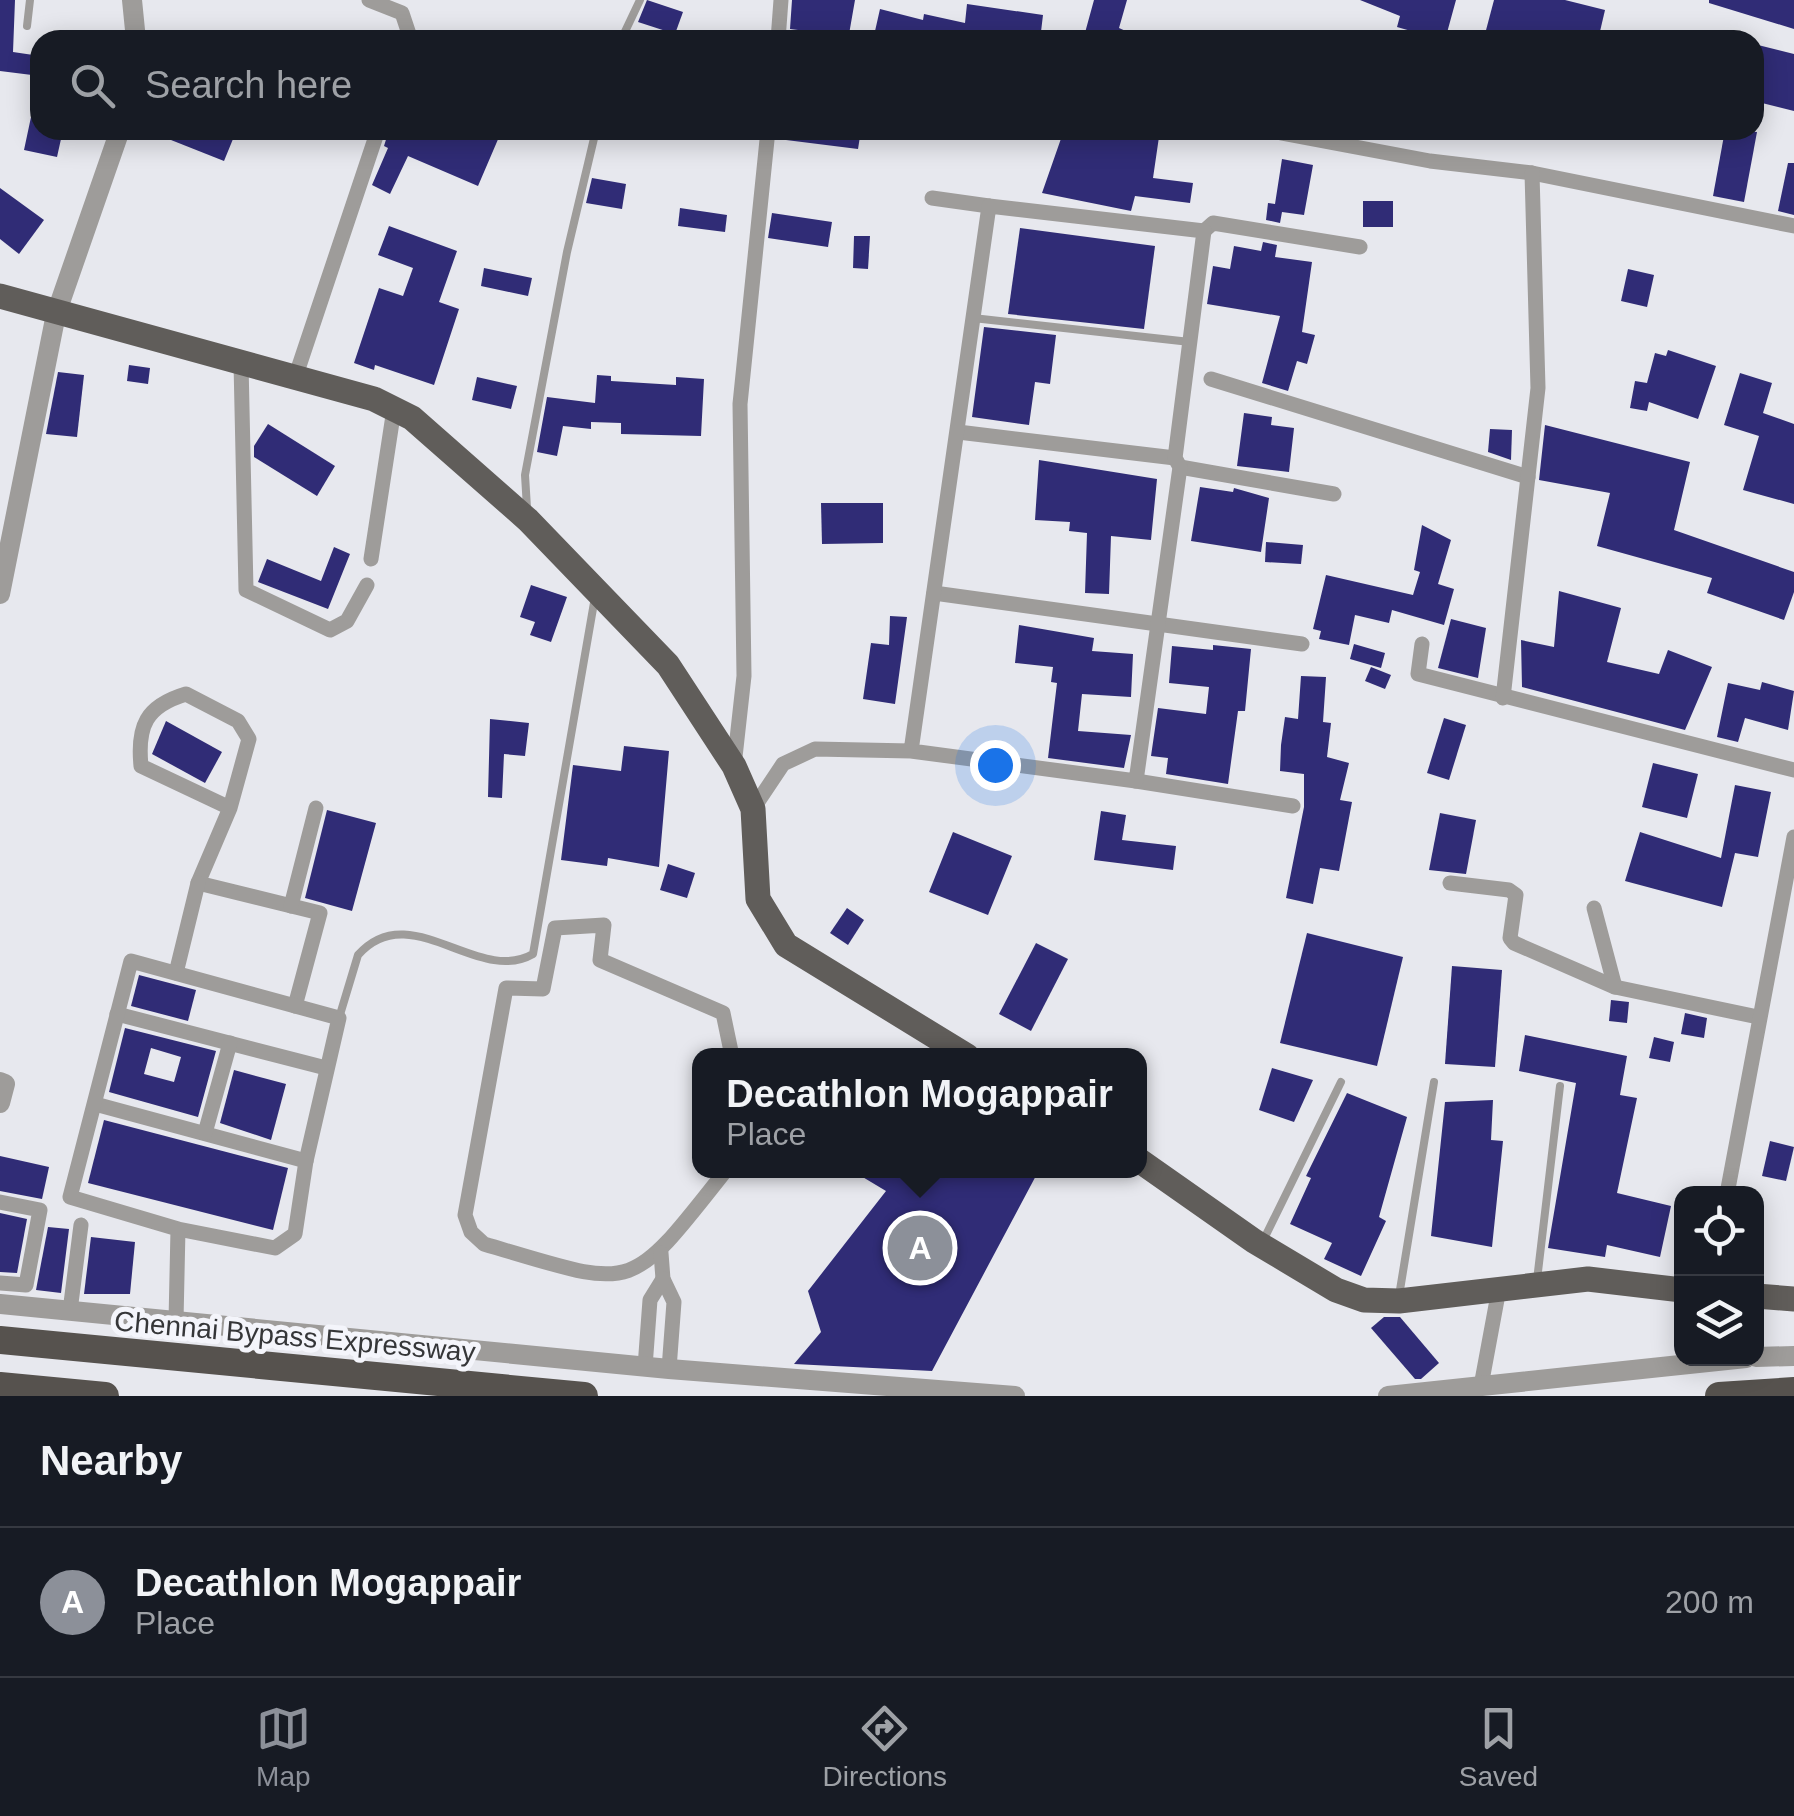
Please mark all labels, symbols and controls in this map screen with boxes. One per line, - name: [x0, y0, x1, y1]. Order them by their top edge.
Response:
- search box: [30, 30, 1764, 140]
- icon: search: [65, 58, 120, 113]
- text: Search here: [145, 64, 352, 106]
- your location: [970, 740, 1021, 791]
- popup: [692, 1048, 1147, 1178]
- text: Decathlon Mogappair: [726, 1073, 1113, 1115]
- text: Place: [726, 1116, 806, 1152]
- map controls: [1674, 1186, 1764, 1366]
- button: locate: [1674, 1186, 1764, 1276]
- pin: A: [888, 1210, 952, 1286]
- button: layers: [1674, 1276, 1764, 1366]
- street label: Chennai Bypass Expressway: [113, 1305, 477, 1368]
- text: Nearby: [40, 1437, 182, 1484]
- text: Decathlon Mogappair: [135, 1562, 521, 1604]
- text: A: [61, 1584, 84, 1620]
- text: 200 m: [1665, 1584, 1754, 1620]
- text: Place: [135, 1605, 215, 1641]
- tab: Map: [256, 1701, 311, 1793]
- tab: Directions: [823, 1701, 947, 1793]
- tab: Saved: [1459, 1701, 1538, 1793]

